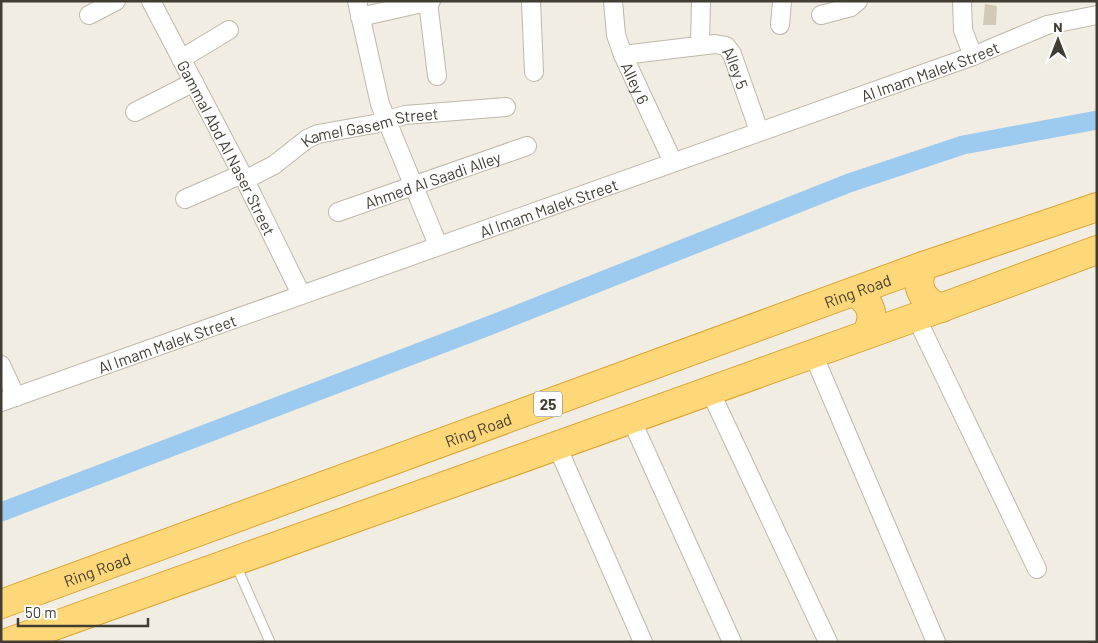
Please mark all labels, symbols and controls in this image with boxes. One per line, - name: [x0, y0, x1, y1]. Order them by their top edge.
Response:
- north arrow: [1033, 15, 1083, 65]
- text: N: [1053, 18, 1063, 35]
- street label: Al Imam Malek Street: [858, 37, 1002, 105]
- street label: Alley 5: [720, 42, 753, 91]
- street label: Gammal Abd Al Naser Street: [174, 57, 280, 238]
- street label: Alley 6: [618, 59, 654, 107]
- street label: Kamel Gasem Street: [296, 103, 439, 150]
- street label: Ahmed Al Saadi Alley: [362, 146, 504, 212]
- street label: Al Imam Malek Street: [477, 174, 620, 240]
- street label: Ring Road: [821, 269, 893, 311]
- street label: Al Imam Malek Street: [95, 310, 239, 376]
- road number: 25: [534, 392, 562, 416]
- street label: Ring Road: [442, 408, 514, 450]
- street label: Ring Road: [61, 548, 133, 590]
- scale bar: [18, 596, 148, 628]
- text: 50 m: [25, 603, 57, 621]

